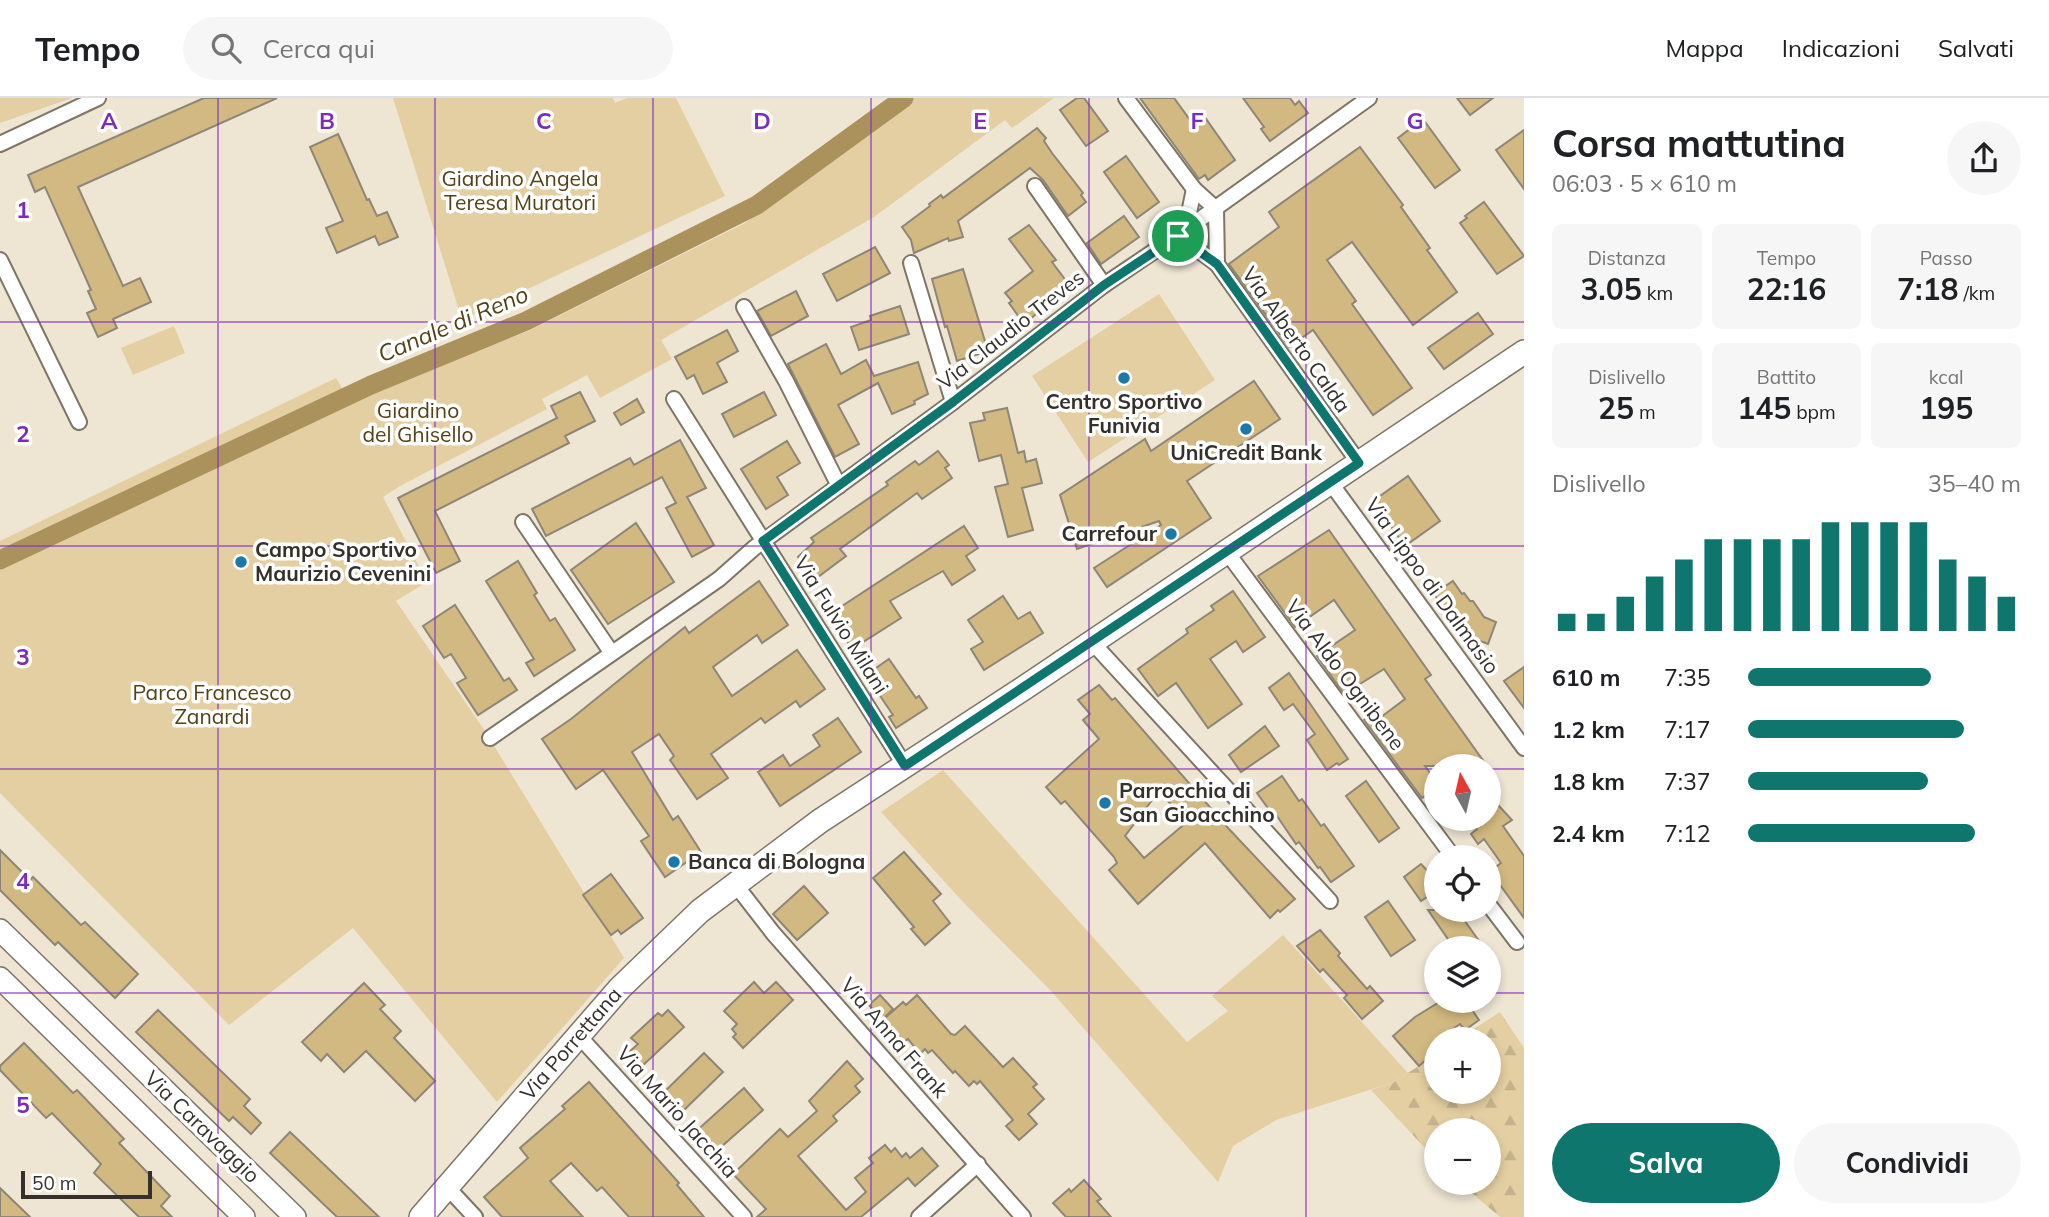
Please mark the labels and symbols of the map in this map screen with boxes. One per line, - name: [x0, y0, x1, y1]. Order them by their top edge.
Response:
- text: A: [100, 106, 118, 135]
- text: B: [319, 106, 335, 135]
- text: C: [536, 106, 552, 135]
- text: D: [753, 106, 771, 135]
- text: E: [973, 106, 987, 135]
- text: F: [1190, 106, 1204, 135]
- text: G: [1406, 106, 1424, 135]
- park label: Giardino Angela Teresa Muratori: [441, 165, 599, 215]
- text: 1: [16, 195, 30, 224]
- pin: [1148, 206, 1208, 266]
- street label: Via Alberto Calda: [1237, 262, 1357, 417]
- street label: Via Claudio Treves: [932, 264, 1089, 395]
- water label: Canale di Reno: [373, 279, 532, 368]
- marker: Centro Sportivo Funivia: [1116, 370, 1132, 386]
- place label: Centro Sportivo Funivia: [1046, 388, 1202, 438]
- park label: Giardino del Ghisello: [363, 397, 474, 447]
- text: 2: [16, 419, 30, 448]
- marker: UniCredit Bank: [1238, 421, 1254, 437]
- place label: UniCredit Bank: [1170, 439, 1322, 465]
- street label: Via Lippo di Dalmasio: [1360, 492, 1506, 679]
- place label: Carrefour: [1062, 520, 1158, 546]
- marker: Carrefour: [1163, 526, 1179, 542]
- place label: Campo Sportivo Maurizio Cevenini: [255, 536, 431, 586]
- street label: Via Fulvio Milani: [789, 551, 895, 698]
- marker: Campo Sportivo Maurizio Cevenini: [233, 554, 249, 570]
- street label: Via Aldo Ognibene: [1281, 594, 1411, 755]
- text: 3: [16, 642, 30, 671]
- park label: Parco Francesco Zanardi: [132, 679, 292, 729]
- north arrow: [1424, 754, 1502, 831]
- place label: Parrocchia di San Gioacchino: [1119, 777, 1275, 827]
- marker: Parrocchia di San Gioacchino: [1097, 795, 1113, 811]
- place label: Banca di Bologna: [688, 848, 865, 874]
- marker: Banca di Bologna: [666, 854, 682, 870]
- text: 4: [16, 866, 30, 895]
- street label: Via Anna Frank: [836, 972, 954, 1103]
- street label: Via Porrettana: [514, 981, 626, 1105]
- street label: Via Mario Jacchia: [612, 1040, 744, 1183]
- street label: Via Caravaggio: [140, 1065, 266, 1188]
- text: 5: [16, 1090, 30, 1119]
- scale bar: [21, 1168, 152, 1200]

